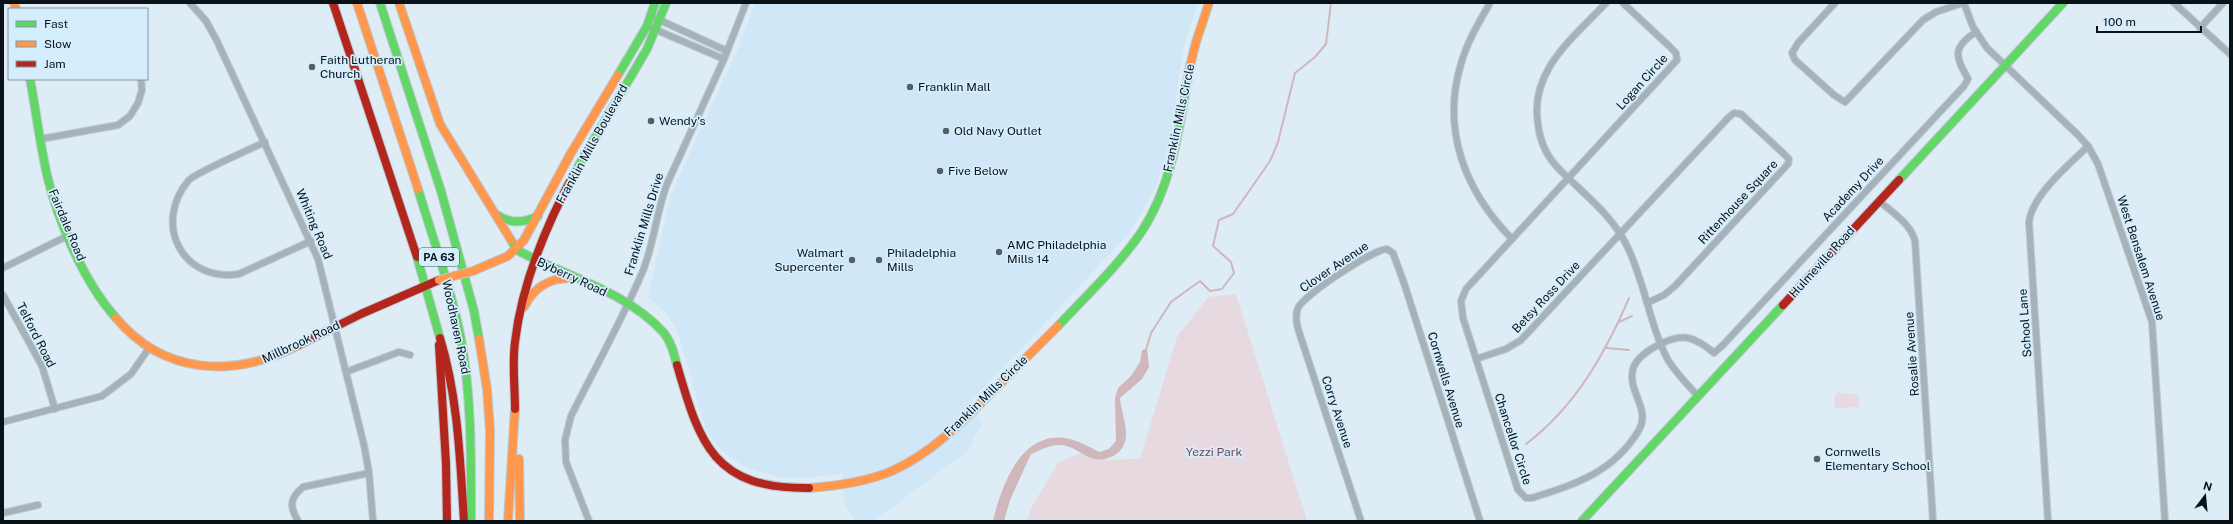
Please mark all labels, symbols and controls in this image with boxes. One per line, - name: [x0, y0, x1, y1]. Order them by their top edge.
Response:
- legend: [8, 8, 148, 80]
- scale bar: [2097, 8, 2201, 34]
- text: 100 m: [2103, 15, 2136, 29]
- text: Fast: [44, 17, 69, 31]
- text: Slow: [44, 37, 72, 51]
- street label: Logan Circle: [1613, 51, 1671, 113]
- place label: Faith Lutheran Church: [320, 53, 402, 81]
- text: Jam: [44, 57, 66, 71]
- marker: Faith Lutheran Church: [307, 62, 317, 72]
- street label: Franklin Mills Circle: [1161, 62, 1197, 173]
- place label: Franklin Mall: [918, 80, 991, 94]
- street label: Franklin Mills Boulevard: [553, 82, 631, 206]
- marker: Franklin Mall: [905, 82, 915, 92]
- place label: Wendy's: [659, 114, 705, 128]
- marker: Wendy's: [646, 116, 656, 126]
- place label: Old Navy Outlet: [954, 124, 1042, 138]
- marker: Old Navy Outlet: [941, 126, 951, 136]
- street label: Academy Drive: [1819, 154, 1887, 224]
- street label: Rittenhouse Square: [1695, 157, 1781, 247]
- place label: Five Below: [948, 164, 1009, 178]
- marker: Five Below: [935, 166, 945, 176]
- street label: Franklin Mills Drive: [622, 171, 666, 277]
- street label: Fairdale Road: [46, 187, 88, 263]
- street label: Whiting Road: [293, 187, 335, 261]
- street label: West Bensalem Avenue: [2114, 194, 2168, 322]
- street label: Hulmeville Road: [1786, 224, 1858, 300]
- place label: AMC Philadelphia Mills 14: [1007, 238, 1106, 266]
- street label: Clover Avenue: [1297, 239, 1371, 295]
- place label: Walmart Supercenter: [774, 246, 844, 274]
- place label: Philadelphia Mills: [887, 246, 956, 274]
- marker: AMC Philadelphia Mills 14: [994, 247, 1004, 257]
- road number: PA 63: [419, 248, 459, 266]
- street label: Byberry Road: [535, 255, 609, 299]
- marker: Walmart Supercenter: [847, 255, 857, 265]
- marker: Philadelphia Mills: [874, 255, 884, 265]
- street label: Betsy Ross Drive: [1509, 258, 1583, 336]
- street label: Woodhaven Road: [439, 279, 473, 375]
- street label: School Lane: [2016, 288, 2034, 358]
- street label: Telford Road: [14, 300, 58, 370]
- street label: Rosalie Avenue: [1902, 311, 1922, 397]
- street label: Millbrook Road: [260, 318, 342, 366]
- street label: Cornwells Avenue: [1425, 330, 1467, 430]
- street label: Franklin Mills Circle: [941, 352, 1031, 439]
- street label: Corry Avenue: [1319, 374, 1355, 450]
- street label: Chancellor Circle: [1492, 391, 1534, 487]
- park label: Yezzi Park: [1186, 445, 1242, 459]
- place label: Cornwells Elementary School: [1825, 445, 1931, 473]
- marker: Cornwells Elementary School: [1812, 454, 1822, 464]
- north arrow: [2185, 476, 2225, 516]
- text: N: [2202, 479, 2214, 493]

